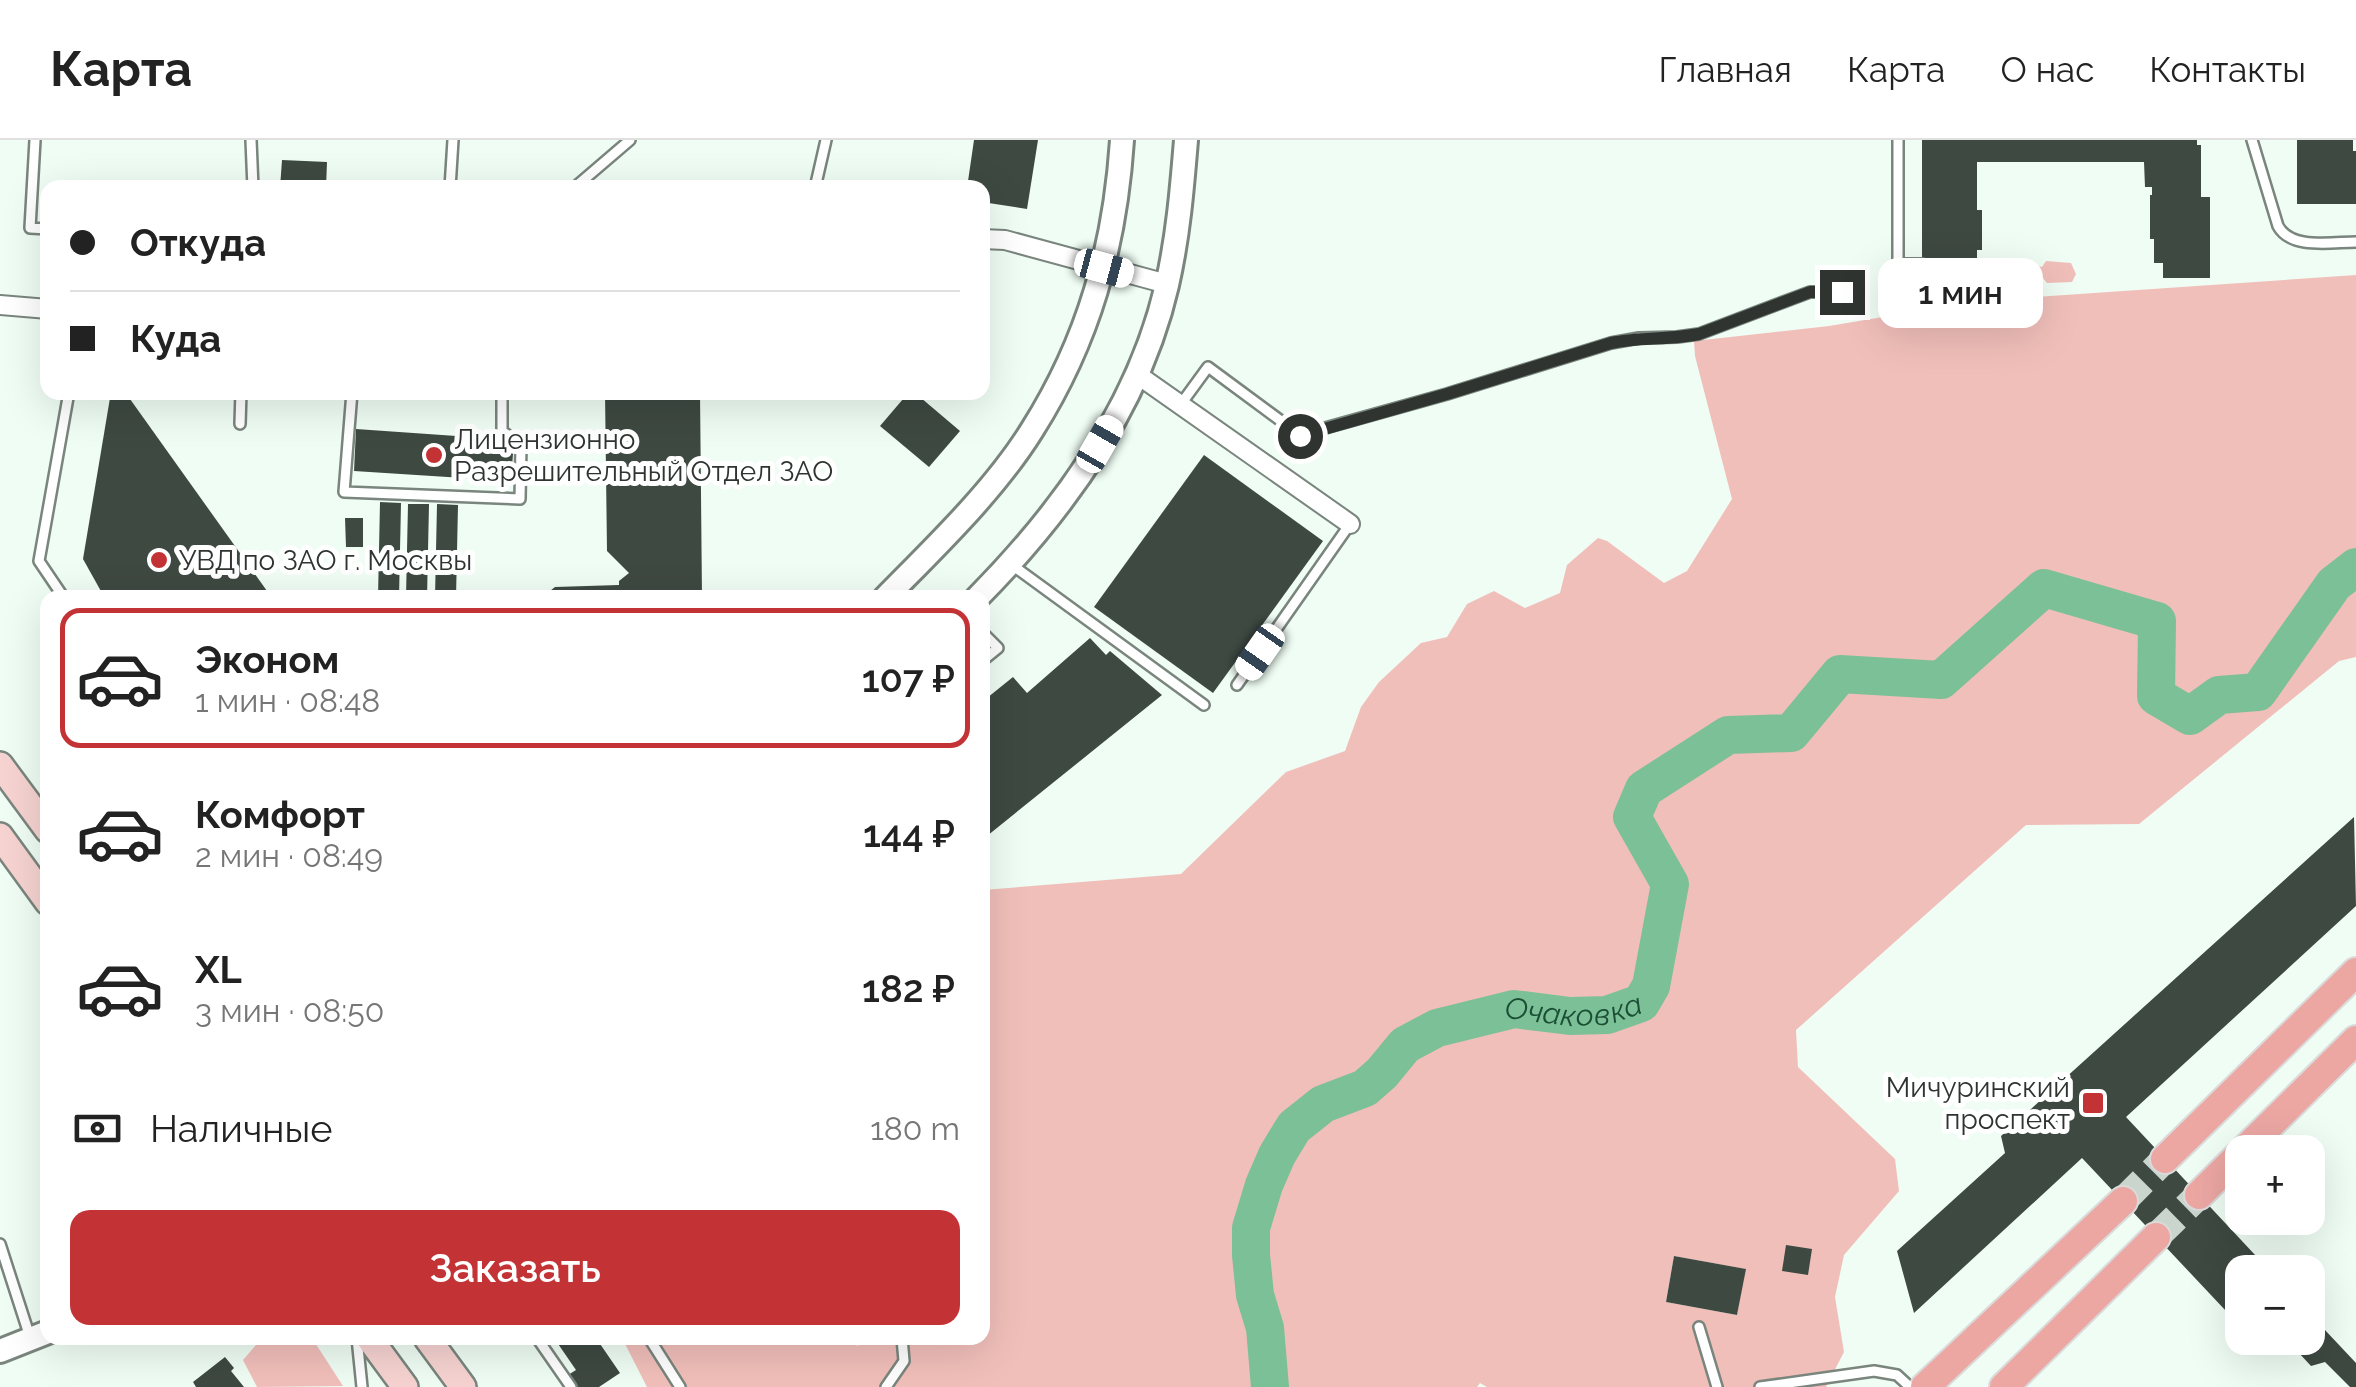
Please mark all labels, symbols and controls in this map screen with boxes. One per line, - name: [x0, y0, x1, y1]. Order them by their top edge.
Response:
- text: Карта: [50, 41, 192, 97]
- text: Главная: [1659, 49, 1792, 90]
- text: Карта: [1847, 49, 1945, 90]
- text: О нас: [2000, 49, 2094, 90]
- text: Контакты: [2149, 49, 2306, 90]
- text: Откуда: [130, 220, 266, 265]
- car: [1071, 246, 1137, 290]
- callout: 1 мин: [1877, 257, 2042, 327]
- route end: [1820, 270, 1865, 315]
- text: 1 мин: [1918, 274, 2003, 311]
- text: Куда: [130, 316, 221, 361]
- car: [1072, 411, 1128, 477]
- route start: [1278, 414, 1323, 459]
- place label: Лицензионно Разрешительный Отдел ЗАО: [454, 423, 833, 488]
- marker: Лицензионно Разрешительный Отдел ЗАО: [423, 444, 445, 466]
- place label: УВД по ЗАО г. Москвы: [179, 544, 472, 577]
- marker: УВД по ЗАО г. Москвы: [148, 549, 170, 571]
- car: [1231, 619, 1289, 685]
- icon: car: [75, 633, 165, 723]
- text: Эконом: [195, 637, 339, 682]
- text: 107 ₽: [862, 656, 955, 701]
- text: 1 мин · 08:48: [195, 682, 380, 719]
- icon: car: [75, 788, 165, 878]
- text: Комфорт: [195, 792, 365, 837]
- text: 144 ₽: [863, 811, 955, 856]
- text: 2 мин · 08:49: [195, 837, 383, 874]
- icon: car: [75, 943, 165, 1033]
- text: XL: [195, 947, 242, 992]
- text: 182 ₽: [862, 966, 955, 1011]
- water label: Очаковка: [1503, 986, 1647, 1034]
- text: 3 мин · 08:50: [195, 992, 384, 1029]
- place label: Мичуринский проспект: [1886, 1071, 2070, 1136]
- marker: Мичуринский проспект: [2080, 1090, 2106, 1116]
- icon: cash: [70, 1101, 125, 1156]
- text: Наличные: [150, 1106, 333, 1151]
- text: 180 m: [870, 1110, 960, 1147]
- map controls: [2225, 1135, 2325, 1355]
- button: +: [2225, 1135, 2325, 1235]
- button: Заказать: [70, 1210, 960, 1325]
- button: −: [2225, 1255, 2325, 1355]

